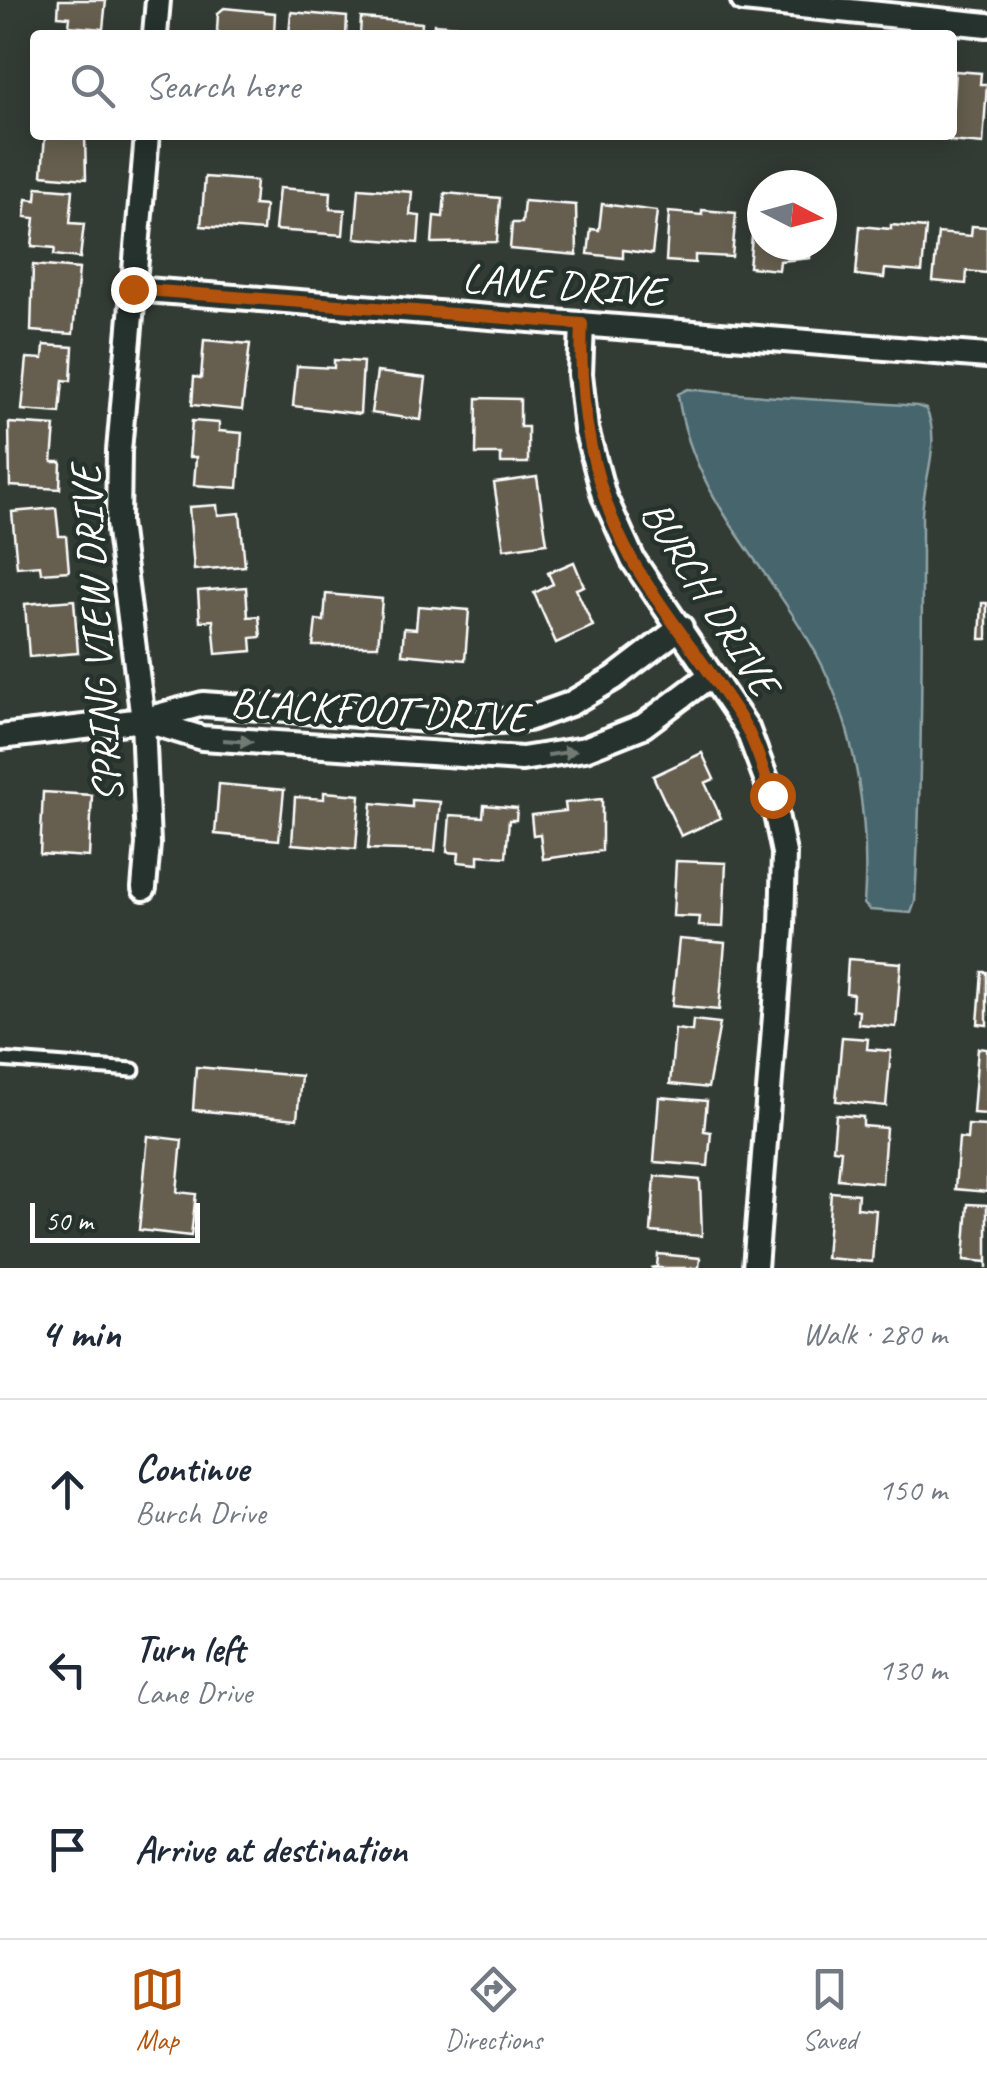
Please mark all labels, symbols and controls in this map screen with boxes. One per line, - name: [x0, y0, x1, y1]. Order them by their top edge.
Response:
- search box: [30, 30, 957, 140]
- icon: search: [65, 58, 120, 113]
- text: Search here: [145, 62, 300, 109]
- north arrow: [747, 170, 837, 260]
- street label: LANE DRIVE: [461, 252, 670, 319]
- route end: [111, 267, 157, 313]
- street label: SPRING VIEW DRIVE: [58, 459, 135, 804]
- street label: BURCH DRIVE: [629, 490, 794, 710]
- street label: BLACKFOOT DRIVE: [229, 676, 534, 745]
- one-way arrow: [222, 733, 254, 749]
- one-way arrow: [546, 745, 578, 760]
- route start: [750, 773, 796, 819]
- scale bar: [30, 1198, 200, 1242]
- text: 50 m: [45, 1203, 93, 1238]
- text: 4 min: [40, 1307, 120, 1360]
- text: Walk · 280 m: [803, 1313, 947, 1354]
- text: Continue: [135, 1445, 249, 1492]
- icon: ahead: [40, 1462, 95, 1517]
- text: 150 m: [878, 1469, 947, 1510]
- text: Burch Drive: [135, 1492, 266, 1533]
- text: Turn left: [135, 1625, 245, 1672]
- icon: left: [40, 1642, 95, 1697]
- text: 130 m: [878, 1649, 947, 1690]
- text: Lane Drive: [135, 1672, 252, 1713]
- icon: arrive: [40, 1822, 95, 1877]
- text: Arrive at destination: [135, 1826, 407, 1873]
- tab: Map: [130, 1962, 185, 2057]
- tab: Directions: [445, 1962, 542, 2057]
- tab: Saved: [802, 1962, 857, 2057]

